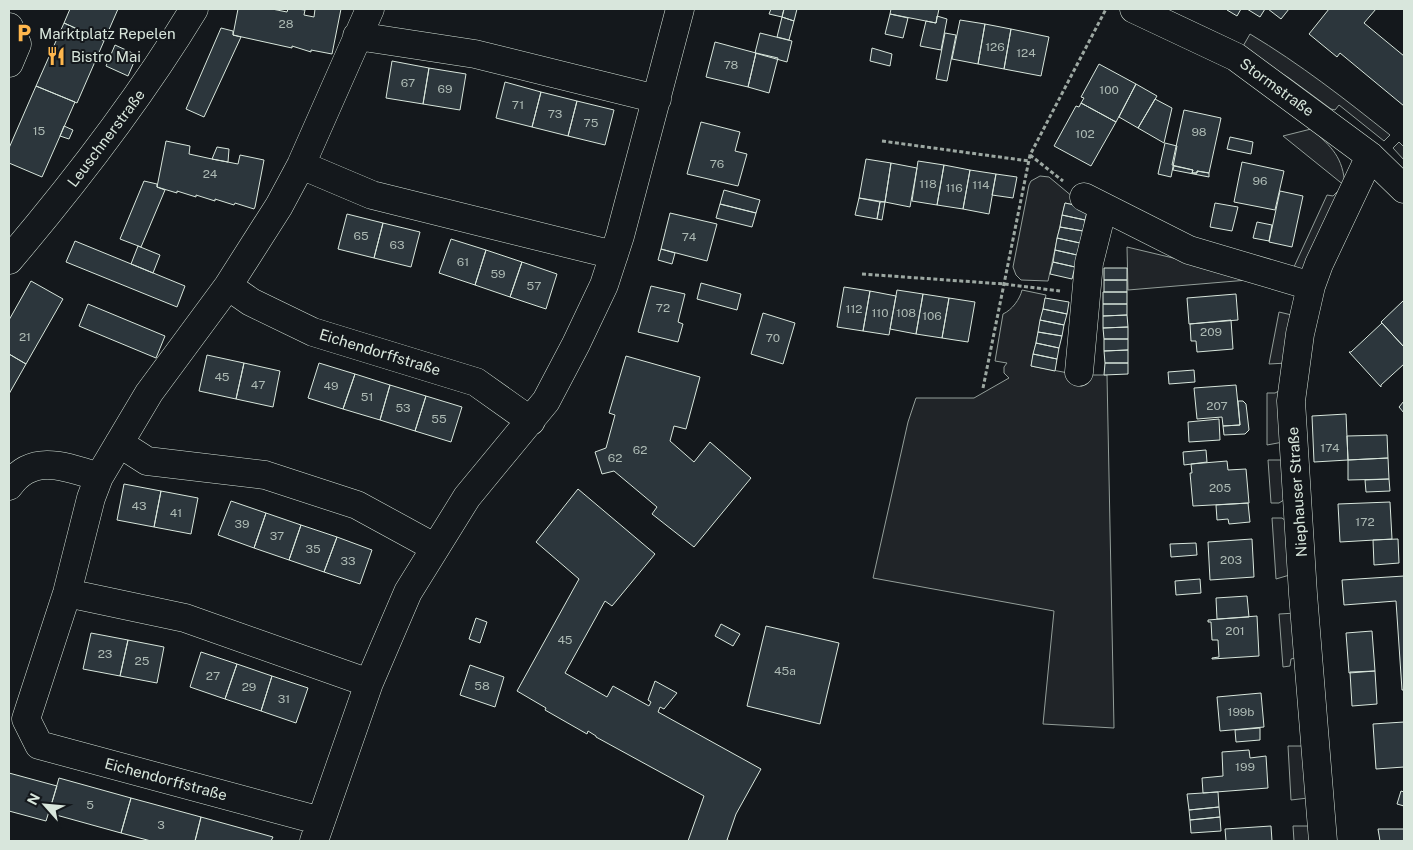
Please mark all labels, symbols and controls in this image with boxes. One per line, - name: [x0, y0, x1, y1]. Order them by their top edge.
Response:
- house number: 28: [279, 17, 294, 31]
- parking icon: Marktplatz Repelen: [13, 22, 35, 44]
- place label: Marktplatz Repelen: [39, 25, 176, 42]
- house number: 126: [985, 40, 1005, 54]
- restaurant icon: Bistro Mai: [45, 45, 67, 67]
- house number: 124: [1016, 46, 1036, 60]
- place label: Bistro Mai: [71, 48, 141, 65]
- street label: Stormstraße: [1237, 55, 1317, 119]
- house number: 78: [724, 58, 739, 72]
- house number: 67: [401, 76, 415, 90]
- house number: 69: [438, 82, 452, 96]
- house number: 100: [1099, 83, 1119, 97]
- street label: Leuschnerstraße: [64, 86, 148, 190]
- house number: 71: [512, 98, 524, 112]
- house number: 73: [548, 107, 562, 121]
- house number: 75: [584, 116, 599, 130]
- house number: 15: [33, 124, 46, 138]
- house number: 98: [1191, 125, 1207, 139]
- house number: 102: [1075, 127, 1095, 141]
- house number: 76: [710, 157, 724, 171]
- house number: 24: [203, 167, 218, 181]
- house number: 96: [1253, 174, 1267, 188]
- house number: 118: [919, 177, 937, 191]
- house number: 114: [972, 178, 990, 192]
- house number: 116: [945, 181, 963, 195]
- house number: 65: [353, 229, 369, 243]
- house number: 74: [682, 230, 697, 244]
- house number: 63: [390, 238, 404, 252]
- house number: 61: [457, 255, 469, 269]
- house number: 59: [490, 267, 506, 281]
- house number: 57: [527, 279, 541, 293]
- house number: 72: [656, 301, 670, 315]
- house number: 112: [846, 302, 862, 316]
- house number: 110: [871, 306, 889, 320]
- house number: 108: [896, 306, 916, 320]
- house number: 106: [922, 309, 942, 323]
- street label: Eichendorffstraße: [317, 325, 443, 379]
- house number: 209: [1200, 325, 1222, 339]
- house number: 21: [19, 330, 31, 344]
- house number: 70: [766, 331, 780, 345]
- house number: 45: [214, 370, 230, 384]
- house number: 47: [251, 378, 265, 392]
- house number: 49: [323, 379, 339, 393]
- house number: 51: [361, 390, 373, 404]
- house number: 207: [1206, 399, 1228, 413]
- house number: 53: [395, 401, 411, 415]
- house number: 55: [431, 412, 447, 426]
- street label: Niephauser Straße: [1284, 426, 1310, 558]
- house number: 174: [1320, 441, 1340, 455]
- house number: 62: [633, 443, 647, 457]
- house number: 62: [608, 451, 622, 465]
- house number: 205: [1209, 481, 1231, 495]
- house number: 43: [131, 499, 147, 513]
- house number: 41: [170, 506, 182, 520]
- house number: 172: [1355, 515, 1375, 529]
- house number: 39: [235, 517, 249, 531]
- house number: 37: [270, 529, 284, 543]
- house number: 35: [305, 542, 321, 556]
- house number: 203: [1220, 553, 1242, 567]
- house number: 33: [340, 554, 356, 568]
- house number: 201: [1225, 624, 1245, 638]
- house number: 45: [557, 633, 573, 647]
- house number: 23: [98, 647, 112, 661]
- house number: 25: [135, 654, 150, 668]
- house number: 45a: [774, 664, 796, 678]
- house number: 27: [206, 669, 220, 683]
- house number: 58: [474, 679, 490, 693]
- house number: 29: [242, 680, 256, 694]
- house number: 31: [278, 692, 290, 706]
- house number: 199b: [1228, 705, 1254, 719]
- street label: Eichendorffstraße: [103, 754, 229, 804]
- house number: 199: [1235, 760, 1255, 774]
- north arrow: [20, 780, 70, 830]
- text: N: [24, 791, 43, 808]
- house number: 5: [86, 798, 94, 812]
- house number: 3: [157, 818, 165, 832]

